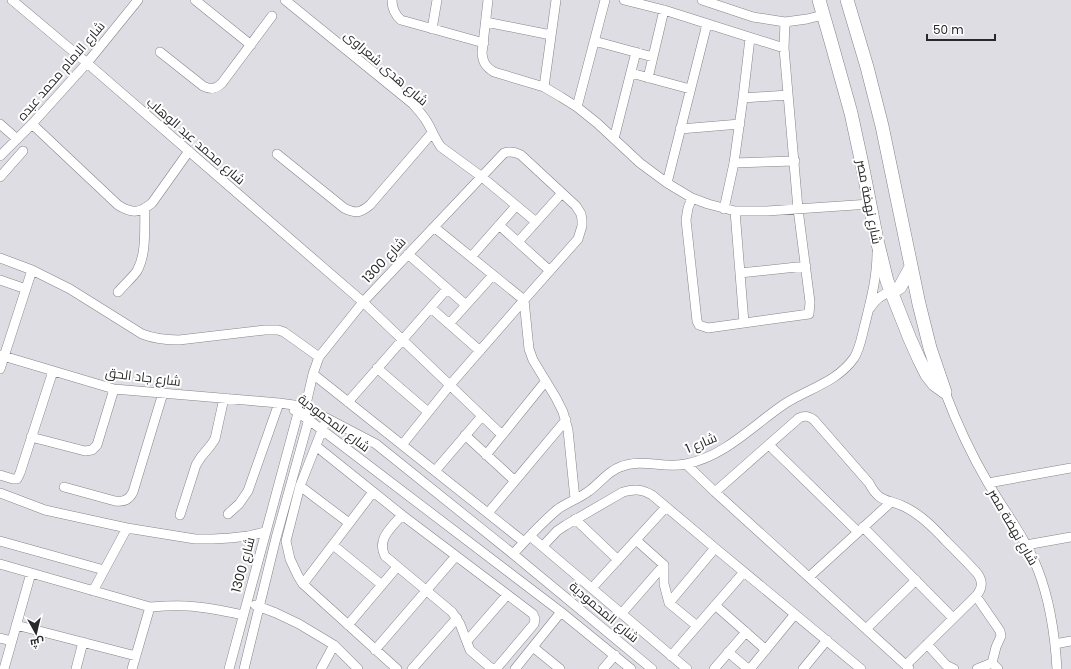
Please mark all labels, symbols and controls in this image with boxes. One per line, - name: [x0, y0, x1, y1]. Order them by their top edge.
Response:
- scale bar: [927, 16, 995, 42]
- street label: شارع الامام محمد عبده: [13, 17, 109, 125]
- text: 50 m: [933, 21, 964, 38]
- street label: شارع هدى شعراوى: [340, 26, 432, 110]
- street label: شارع محمد عبد الوهاب: [143, 93, 249, 189]
- street label: شارع نهضة مصر: [851, 157, 886, 246]
- street label: شارع 1300: [358, 233, 410, 287]
- street label: شارع جاد الحق: [104, 363, 182, 391]
- street label: شارع المحمودية: [294, 390, 374, 456]
- street label: شارع 1: [682, 428, 720, 458]
- street label: شارع نهضة مصر: [983, 484, 1043, 569]
- street label: شارع 1300: [226, 535, 260, 595]
- street label: شارع المحمودية: [565, 577, 643, 647]
- north arrow: [16, 613, 56, 653]
- text: ش: [29, 634, 45, 652]

